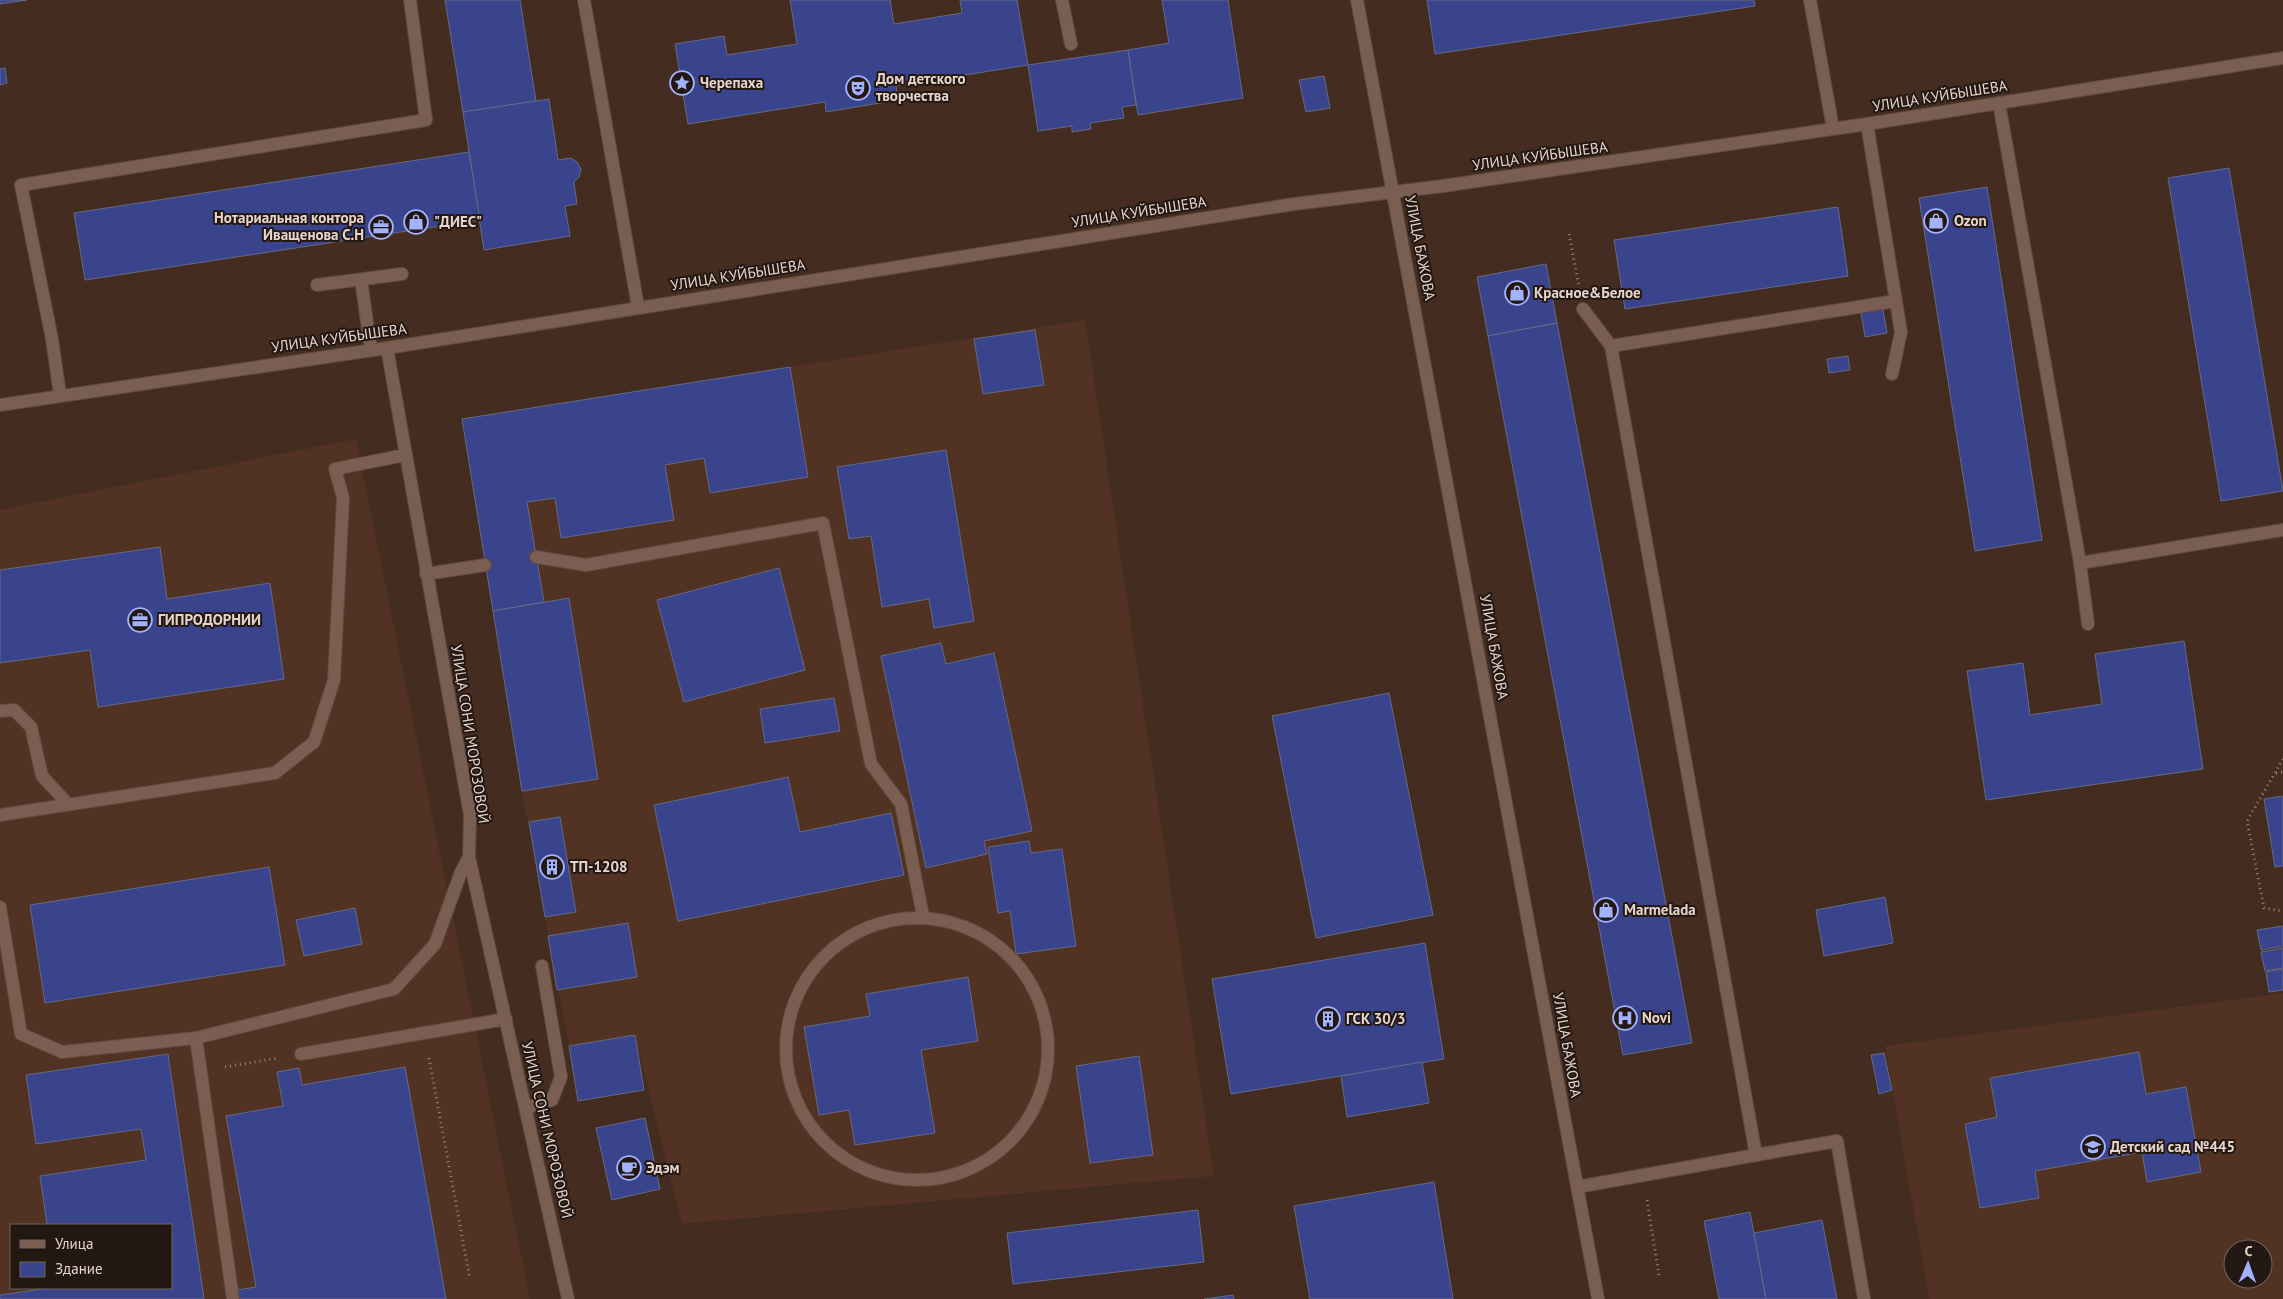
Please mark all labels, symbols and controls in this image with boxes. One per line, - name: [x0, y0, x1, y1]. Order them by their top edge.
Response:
- place label: Дом детского творчества: [876, 69, 966, 105]
- place icon: Черепаха: [669, 70, 695, 96]
- place label: Черепаха: [700, 73, 763, 92]
- theatre icon: Дом детского творчества: [845, 75, 871, 101]
- street label: УЛИЦА КУЙБЫШЕВА: [1871, 75, 2009, 116]
- street label: УЛИЦА КУЙБЫШЕВА: [1471, 137, 1609, 174]
- street label: УЛИЦА КУЙБЫШЕВА: [1070, 191, 1208, 232]
- street label: УЛИЦА БАЖОВА: [1401, 194, 1440, 302]
- place label: Нотариальная контора Иващенова С.Н: [214, 208, 364, 244]
- shop icon: Ozon: [1923, 208, 1949, 234]
- shop icon: "ДИЕС": [403, 209, 429, 235]
- place label: Ozon: [1954, 211, 1987, 230]
- place label: "ДИЕС": [434, 212, 482, 231]
- office icon: Нотариальная контора Иващенова С.Н: [368, 214, 394, 240]
- street label: УЛИЦА КУЙБЫШЕВА: [669, 254, 807, 295]
- shop icon: Красное&Белое: [1504, 280, 1530, 306]
- place label: Красное&Белое: [1534, 283, 1641, 302]
- street label: УЛИЦА КУЙБЫШЕВА: [270, 319, 408, 356]
- street label: УЛИЦА БАЖОВА: [1476, 593, 1513, 701]
- office icon: ГИПРОДОРНИИ: [127, 607, 153, 633]
- place label: ГИПРОДОРНИИ: [158, 610, 261, 629]
- street label: УЛИЦА СОНИ МОРОЗОВОЙ: [447, 643, 494, 825]
- building icon: ТП-1208: [539, 854, 565, 880]
- place label: ТП-1208: [570, 857, 628, 876]
- shop icon: Marmelada: [1593, 897, 1619, 923]
- place label: Marmelada: [1624, 900, 1696, 919]
- street label: УЛИЦА БАЖОВА: [1549, 991, 1586, 1099]
- hospital icon: Novi: [1612, 1005, 1638, 1031]
- building icon: ГСК 30/3: [1315, 1006, 1341, 1032]
- place label: Novi: [1642, 1008, 1671, 1027]
- place label: ГСК 30/3: [1346, 1009, 1405, 1028]
- street label: УЛИЦА СОНИ МОРОЗОВОЙ: [518, 1040, 577, 1220]
- school or university icon: Детский сад №445: [2080, 1134, 2106, 1160]
- place label: Детский сад №445: [2110, 1137, 2235, 1156]
- cafe icon: Эдэм: [616, 1155, 642, 1181]
- place label: Эдэм: [646, 1158, 680, 1177]
- legend: [10, 1224, 172, 1289]
- text: Улица: [55, 1234, 93, 1253]
- north arrow: [2223, 1239, 2273, 1289]
- text: С: [2244, 1242, 2253, 1260]
- text: Здание: [55, 1259, 103, 1278]

